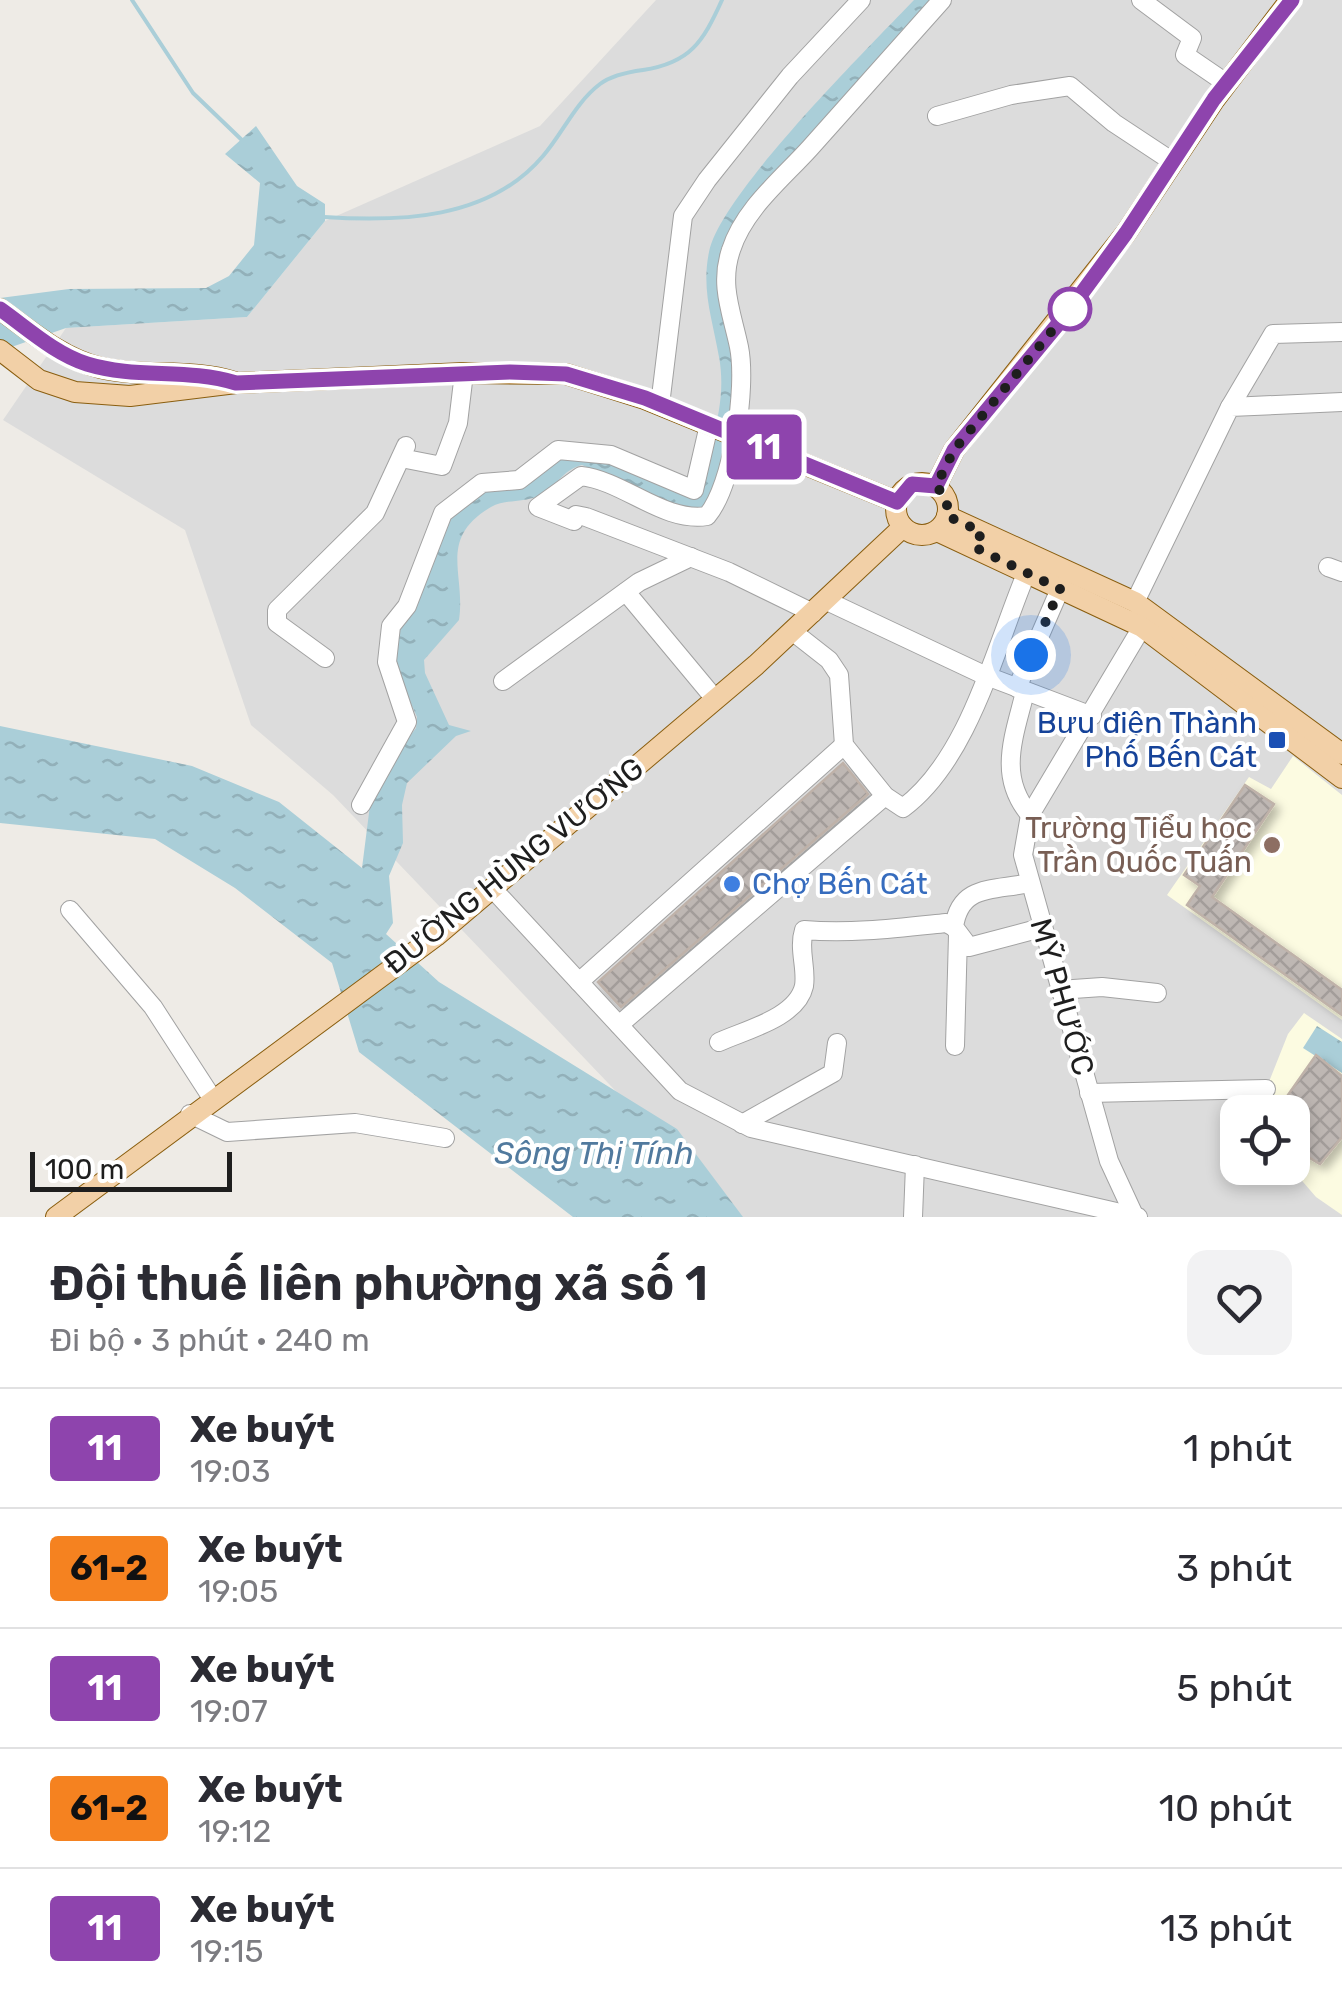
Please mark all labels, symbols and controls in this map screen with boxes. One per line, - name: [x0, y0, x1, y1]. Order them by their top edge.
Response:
- unlabelled marker: [1049, 288, 1091, 330]
- line badge: 11: [719, 414, 809, 480]
- text: 11: [747, 426, 781, 468]
- your location: [1006, 630, 1056, 680]
- place label: Bưu điện Thành Phố Bến Cát: [1037, 705, 1257, 775]
- marker: Bưu điện Thành Phố Bến Cát: [1266, 729, 1288, 751]
- street label: ĐƯỜNG HÙNG VƯƠNG: [377, 750, 651, 982]
- place label: Trường Tiểu học Trần Quốc Tuấn: [1025, 810, 1252, 880]
- marker: Trường Tiểu học Trần Quốc Tuấn: [1261, 834, 1283, 856]
- place label: Chợ Bến Cát: [752, 866, 928, 902]
- marker: Chợ Bến Cát: [721, 873, 743, 895]
- street label: MỸ PHƯỚC: [1022, 914, 1102, 1080]
- map controls: [1220, 1095, 1310, 1185]
- button: locate: [1220, 1095, 1310, 1185]
- water label: Sông Thị Tính: [494, 1134, 694, 1172]
- scale bar: [30, 1147, 232, 1192]
- text: 100 m: [45, 1153, 124, 1186]
- button: heart: [1187, 1250, 1292, 1355]
- text: Đội thuế liên phường xã số 1: [50, 1255, 708, 1312]
- text: Đi bộ · 3 phút · 240 m: [50, 1321, 370, 1359]
- text: Xe buýt: [190, 1406, 335, 1452]
- text: 1 phút: [1183, 1425, 1292, 1471]
- text: 11: [88, 1427, 122, 1469]
- text: 19:03: [190, 1452, 270, 1490]
- text: Xe buýt: [198, 1526, 343, 1572]
- text: 3 phút: [1176, 1545, 1292, 1591]
- text: 61-2: [70, 1547, 148, 1589]
- text: 19:05: [198, 1572, 278, 1610]
- text: Xe buýt: [190, 1646, 335, 1692]
- text: 5 phút: [1177, 1665, 1292, 1711]
- text: 11: [88, 1667, 122, 1709]
- text: 19:07: [190, 1692, 268, 1730]
- text: Xe buýt: [198, 1766, 343, 1812]
- text: 10 phút: [1159, 1785, 1292, 1831]
- text: 61-2: [70, 1787, 148, 1829]
- text: 19:12: [198, 1812, 271, 1850]
- text: Xe buýt: [190, 1886, 335, 1932]
- text: 13 phút: [1160, 1905, 1292, 1951]
- text: 11: [88, 1907, 122, 1949]
- text: 19:15: [190, 1932, 264, 1970]

